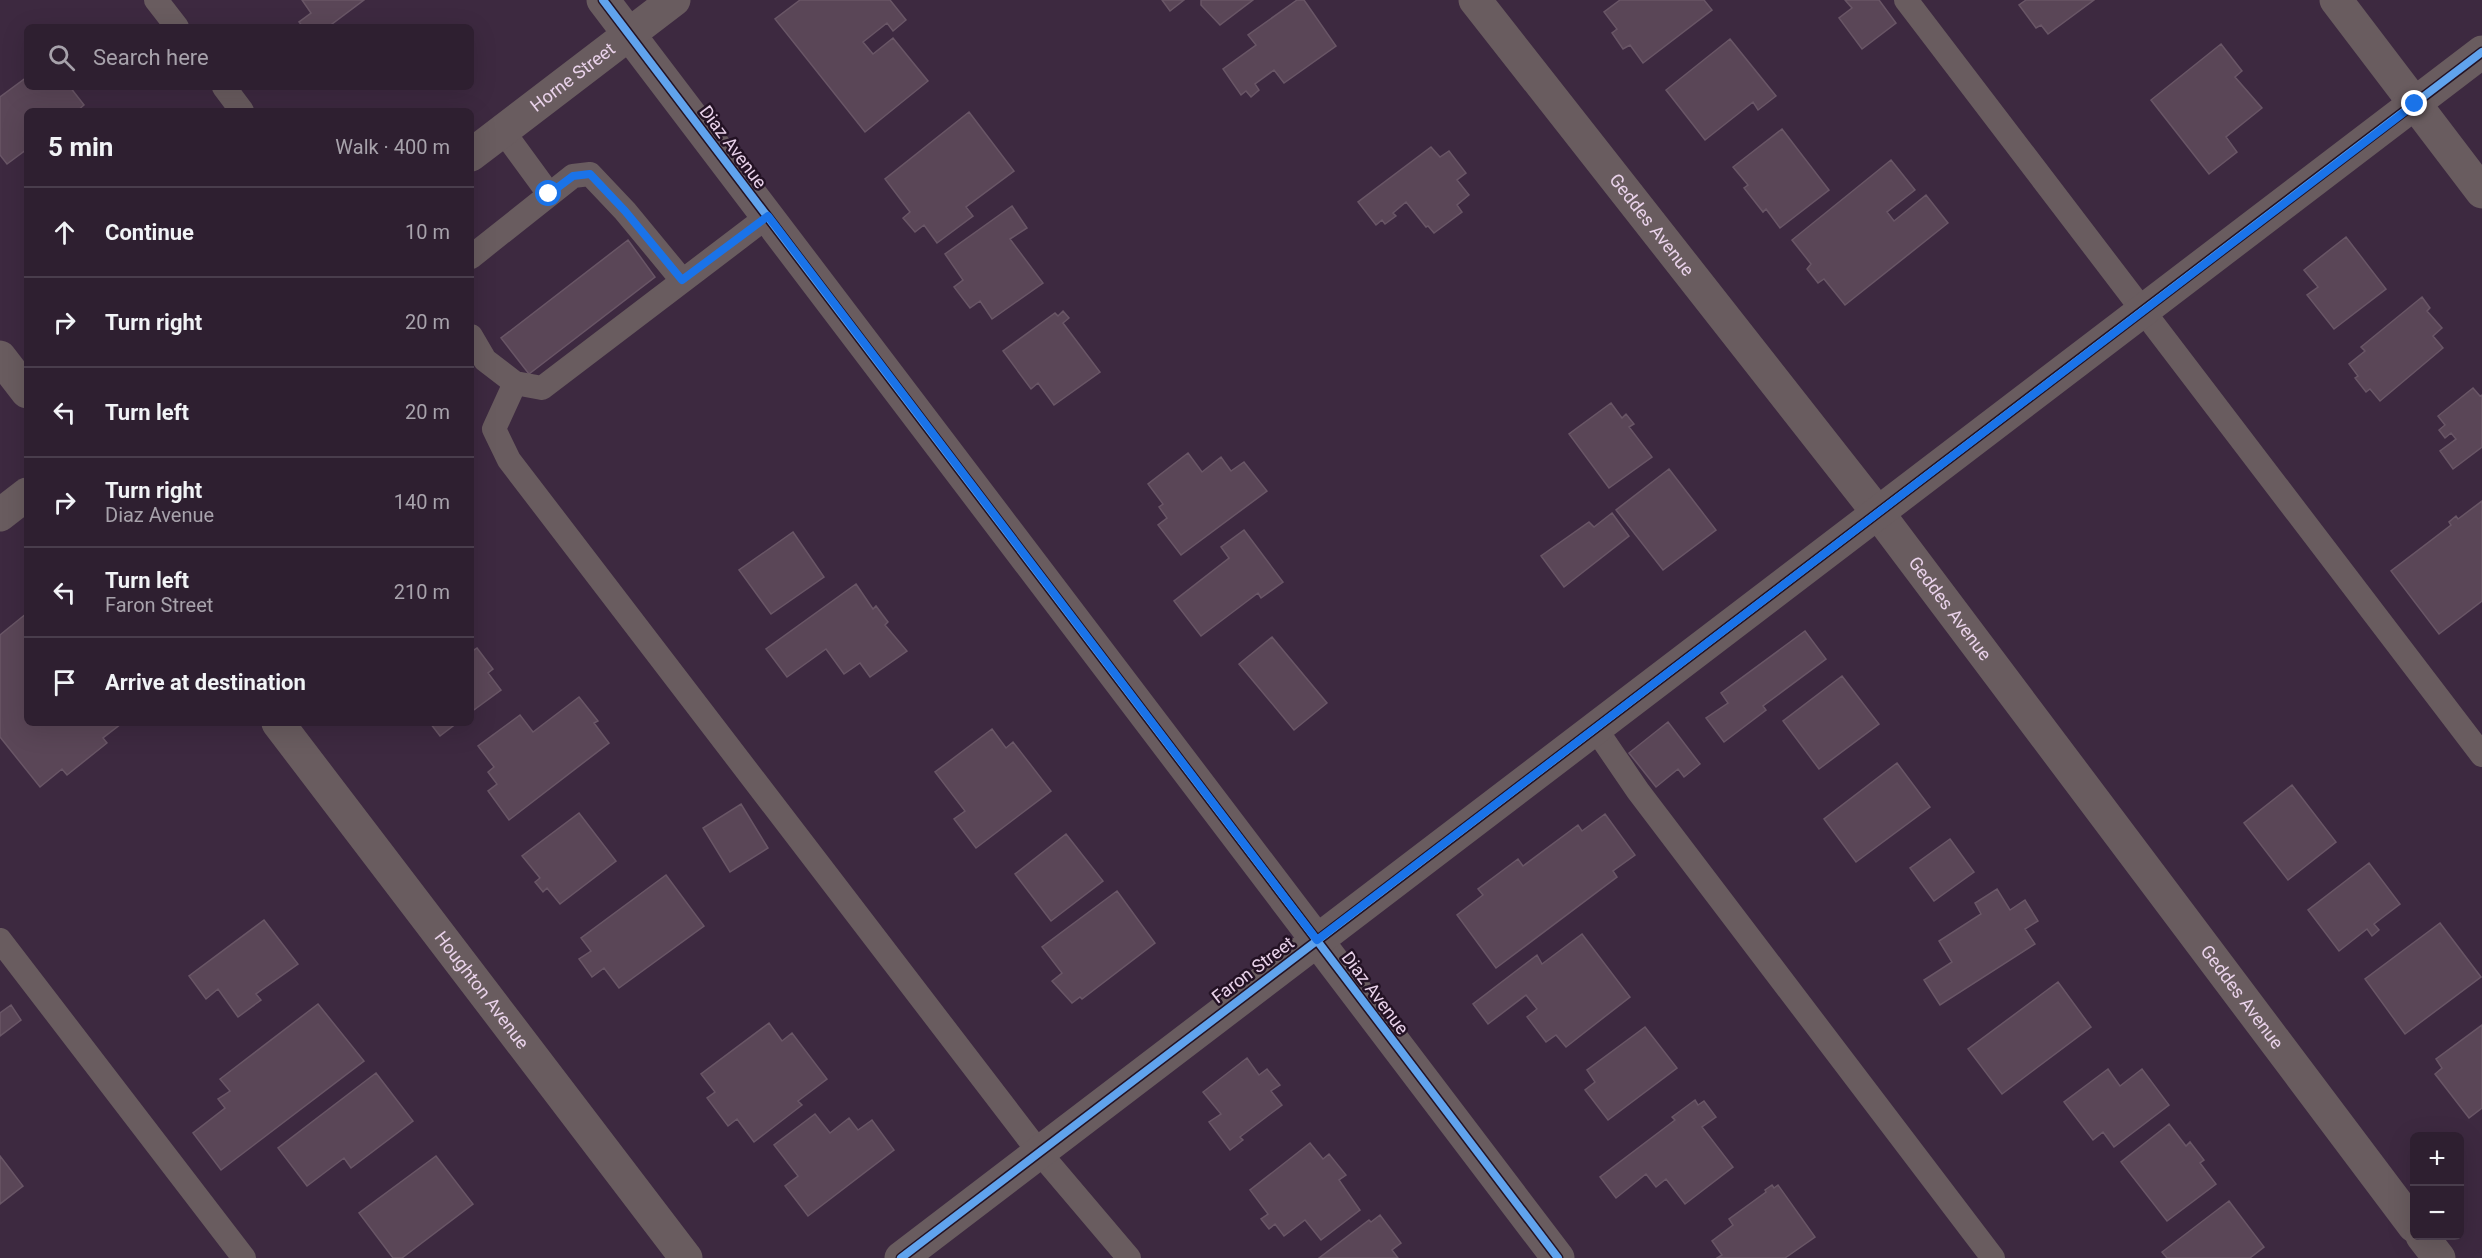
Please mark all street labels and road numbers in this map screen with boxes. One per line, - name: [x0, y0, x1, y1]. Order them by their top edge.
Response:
- street label: Horne Street: [526, 38, 619, 116]
- street label: Diaz Avenue: [695, 101, 771, 192]
- street label: Geddes Avenue: [1605, 169, 1699, 280]
- street label: Geddes Avenue: [1905, 552, 1996, 664]
- street label: Houghton Avenue: [431, 927, 534, 1053]
- street label: Faron Street: [1207, 932, 1298, 1007]
- street label: Geddes Avenue: [2197, 941, 2288, 1053]
- street label: Diaz Avenue: [1337, 947, 1413, 1038]

